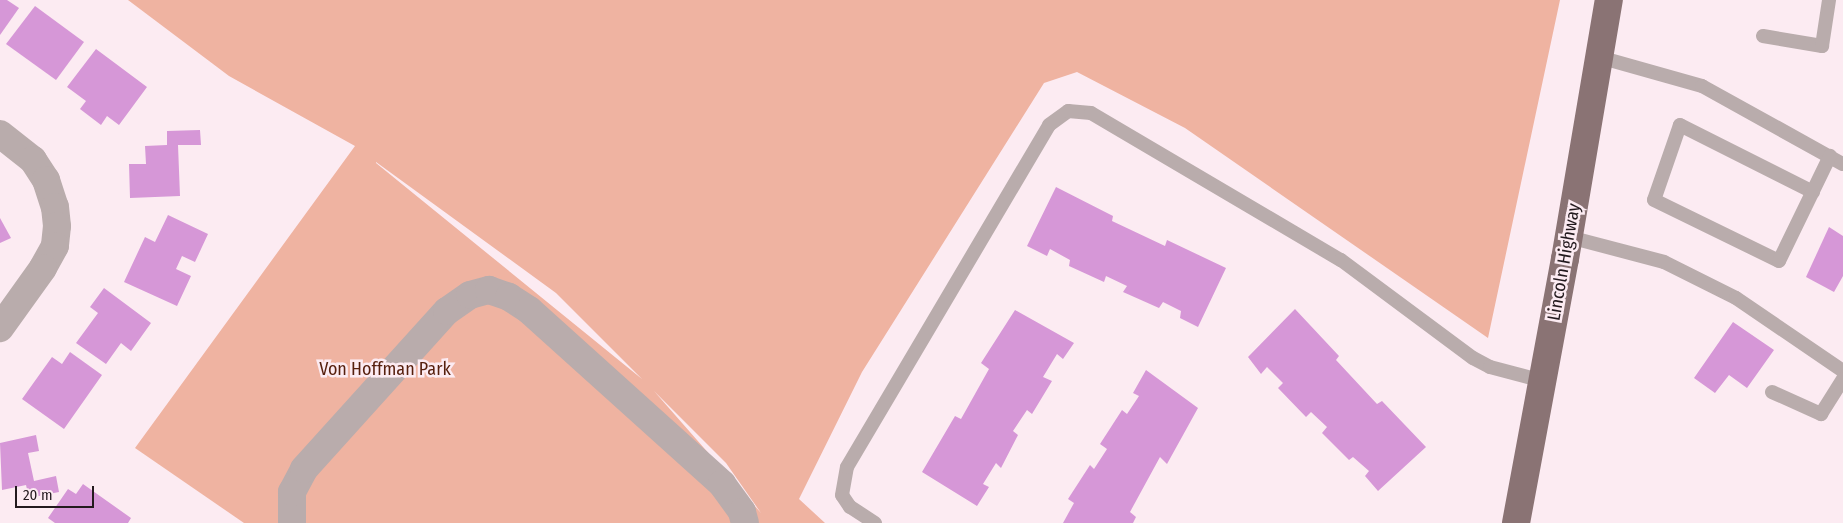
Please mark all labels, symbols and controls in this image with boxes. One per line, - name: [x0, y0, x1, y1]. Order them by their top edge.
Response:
- street label: Lincoln Highway: [1543, 202, 1585, 322]
- park label: Von Hoffman Park: [319, 358, 451, 380]
- scale bar: [18, 476, 96, 508]
- text: 20 m: [23, 486, 53, 504]

